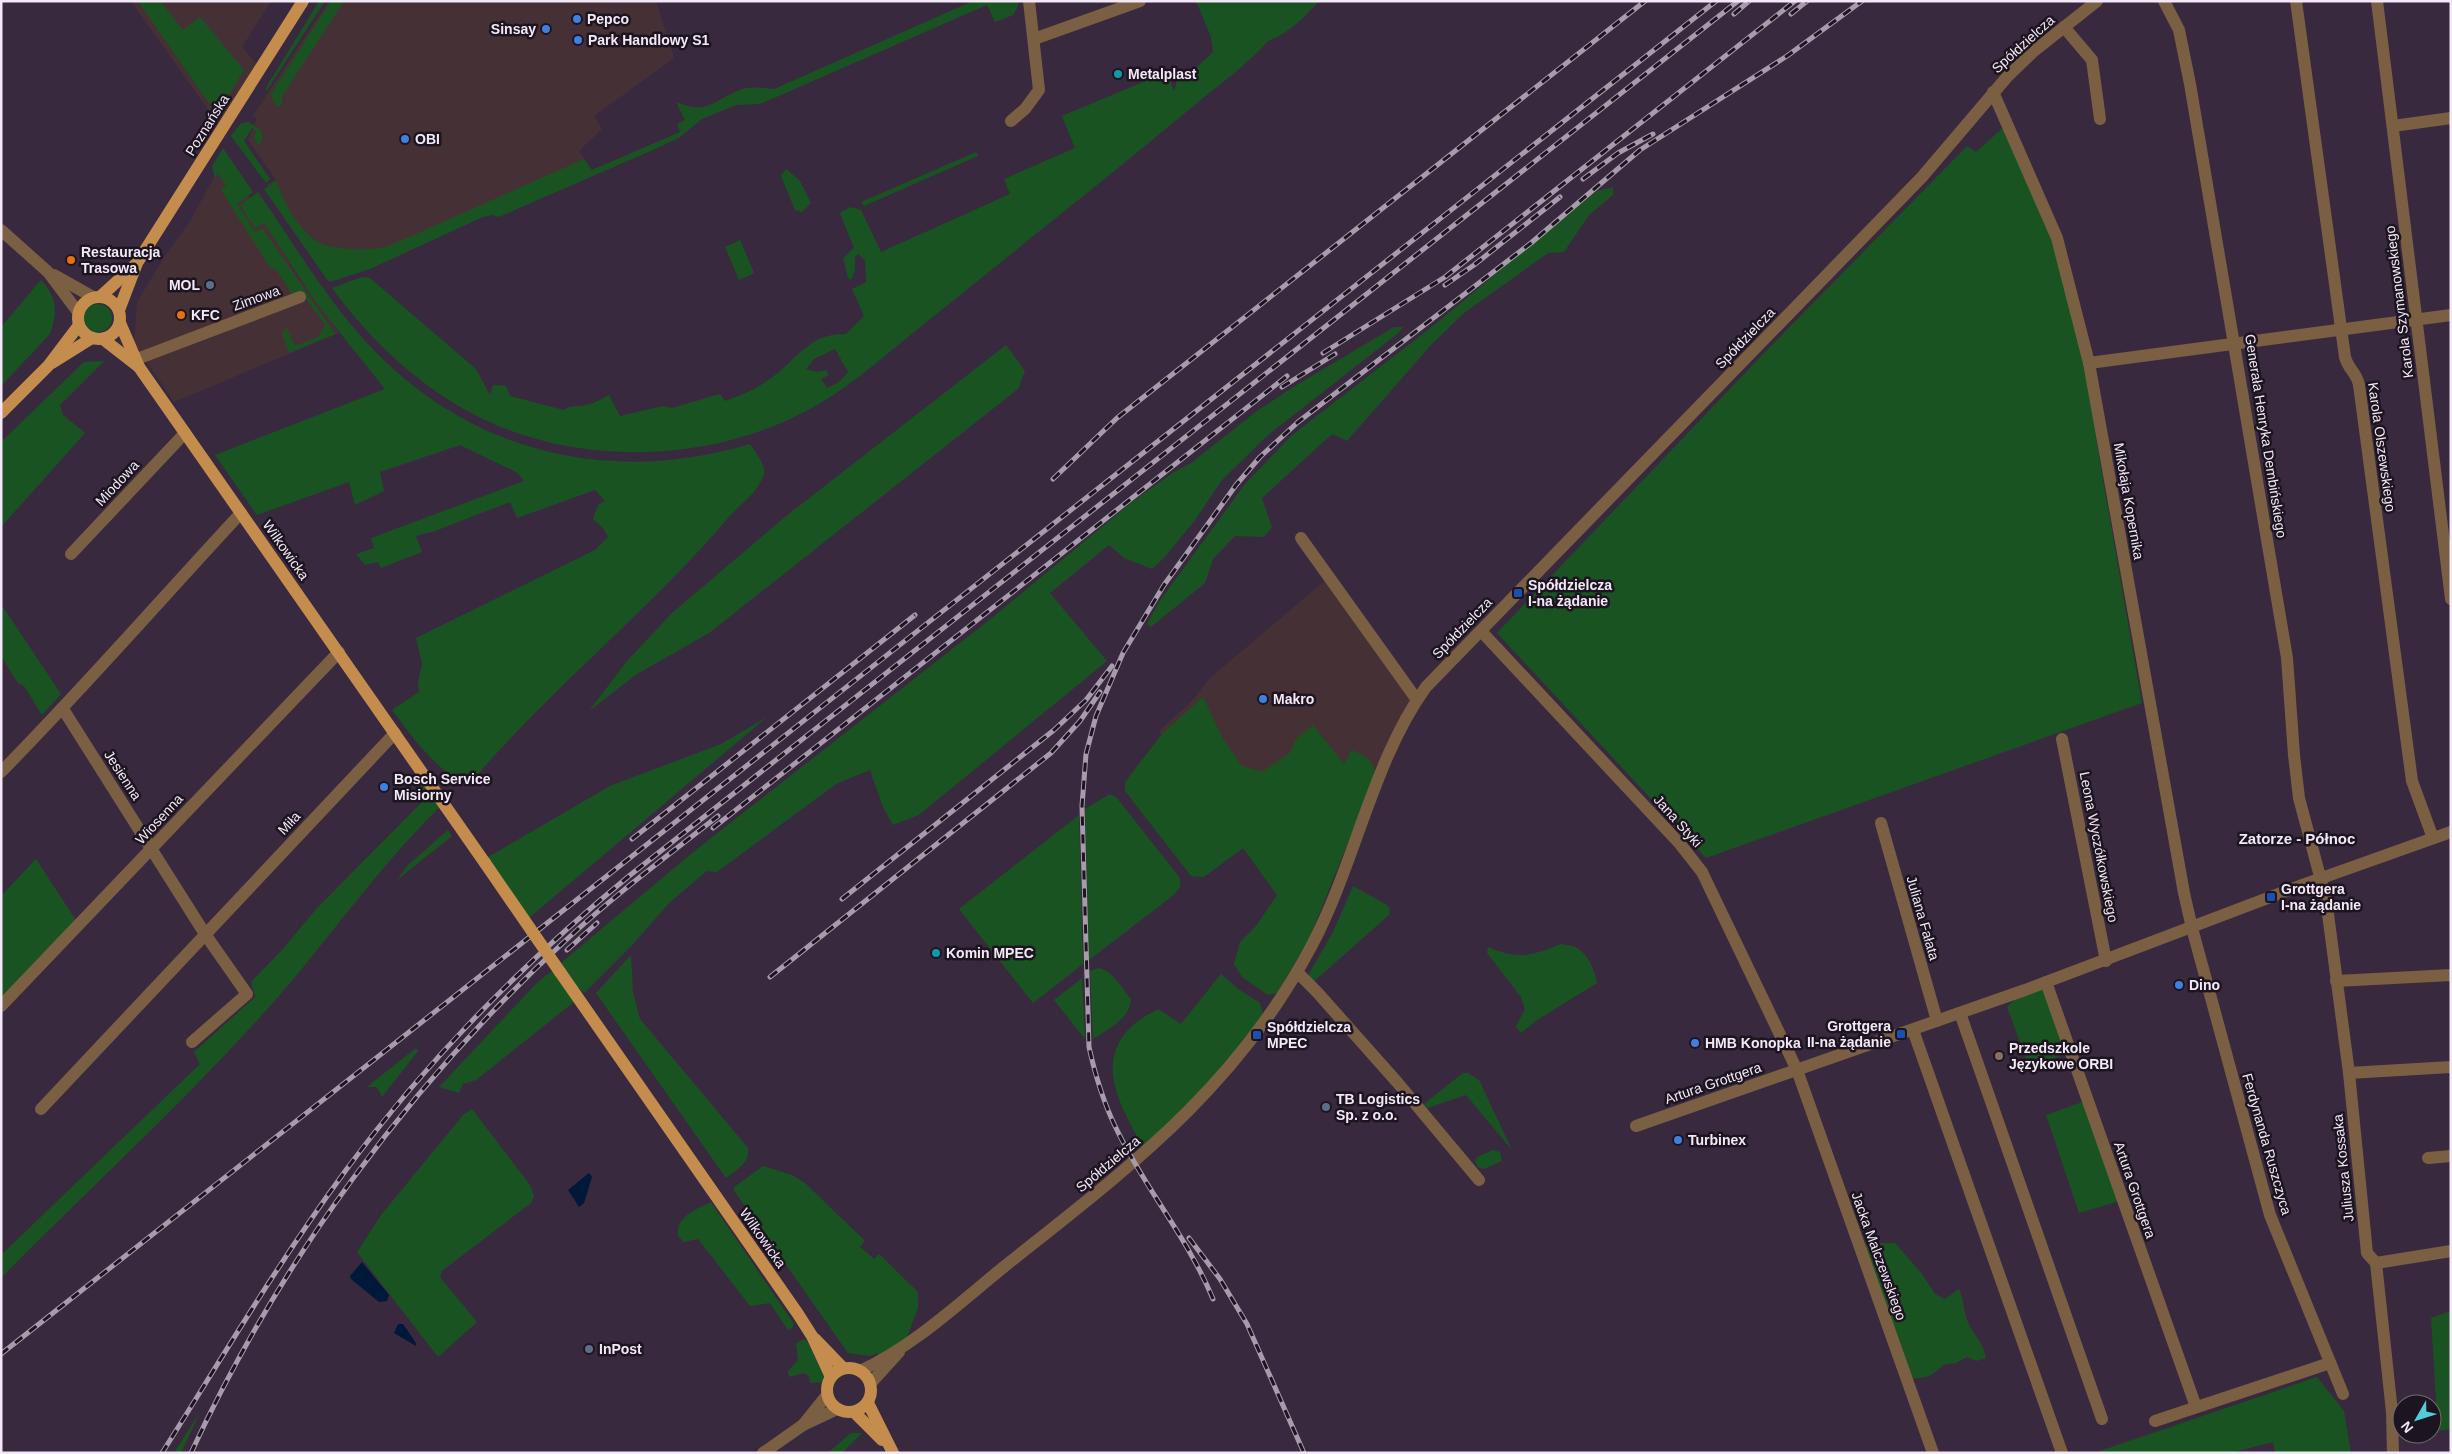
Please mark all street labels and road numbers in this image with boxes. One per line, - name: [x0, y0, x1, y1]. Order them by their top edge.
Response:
- street label: Spółdzielcza: [1988, 12, 2058, 76]
- street label: Poznańska: [182, 91, 232, 159]
- street label: Karola Szymanowskiego: [2382, 225, 2416, 379]
- street label: Zimowa: [230, 282, 282, 314]
- street label: Spółdzielcza: [1712, 304, 1778, 372]
- street label: Generała Henryka Dembińskiego: [2242, 333, 2290, 539]
- street label: Karola Olszewskiego: [2365, 381, 2399, 513]
- street label: Mikołaja Kopernika: [2111, 441, 2147, 561]
- street label: Miodowa: [92, 457, 142, 509]
- street label: Wilkowicka: [260, 517, 313, 583]
- street label: Spółdzielcza: [1429, 594, 1495, 662]
- street label: Jesienna: [101, 747, 145, 803]
- street label: Leona Wyczółkowskiego: [2077, 770, 2122, 924]
- street label: Wiosenna: [132, 791, 186, 847]
- street label: Jana Styki: [1650, 792, 1706, 850]
- street label: Miła: [274, 808, 304, 838]
- street label: Juliana Fałata: [1903, 874, 1943, 962]
- street label: Artura Grottgera: [1663, 1059, 1764, 1107]
- street label: Ferdynanda Ruszczyca: [2239, 1071, 2295, 1217]
- street label: Juliusza Kossaka: [2329, 1113, 2357, 1223]
- street label: Spółdzielcza: [1073, 1132, 1143, 1195]
- street label: Artura Grottgera: [2111, 1140, 2159, 1241]
- street label: Jacka Malczewskiego: [1848, 1190, 1910, 1323]
- street label: Wilkowicka: [737, 1205, 790, 1271]

